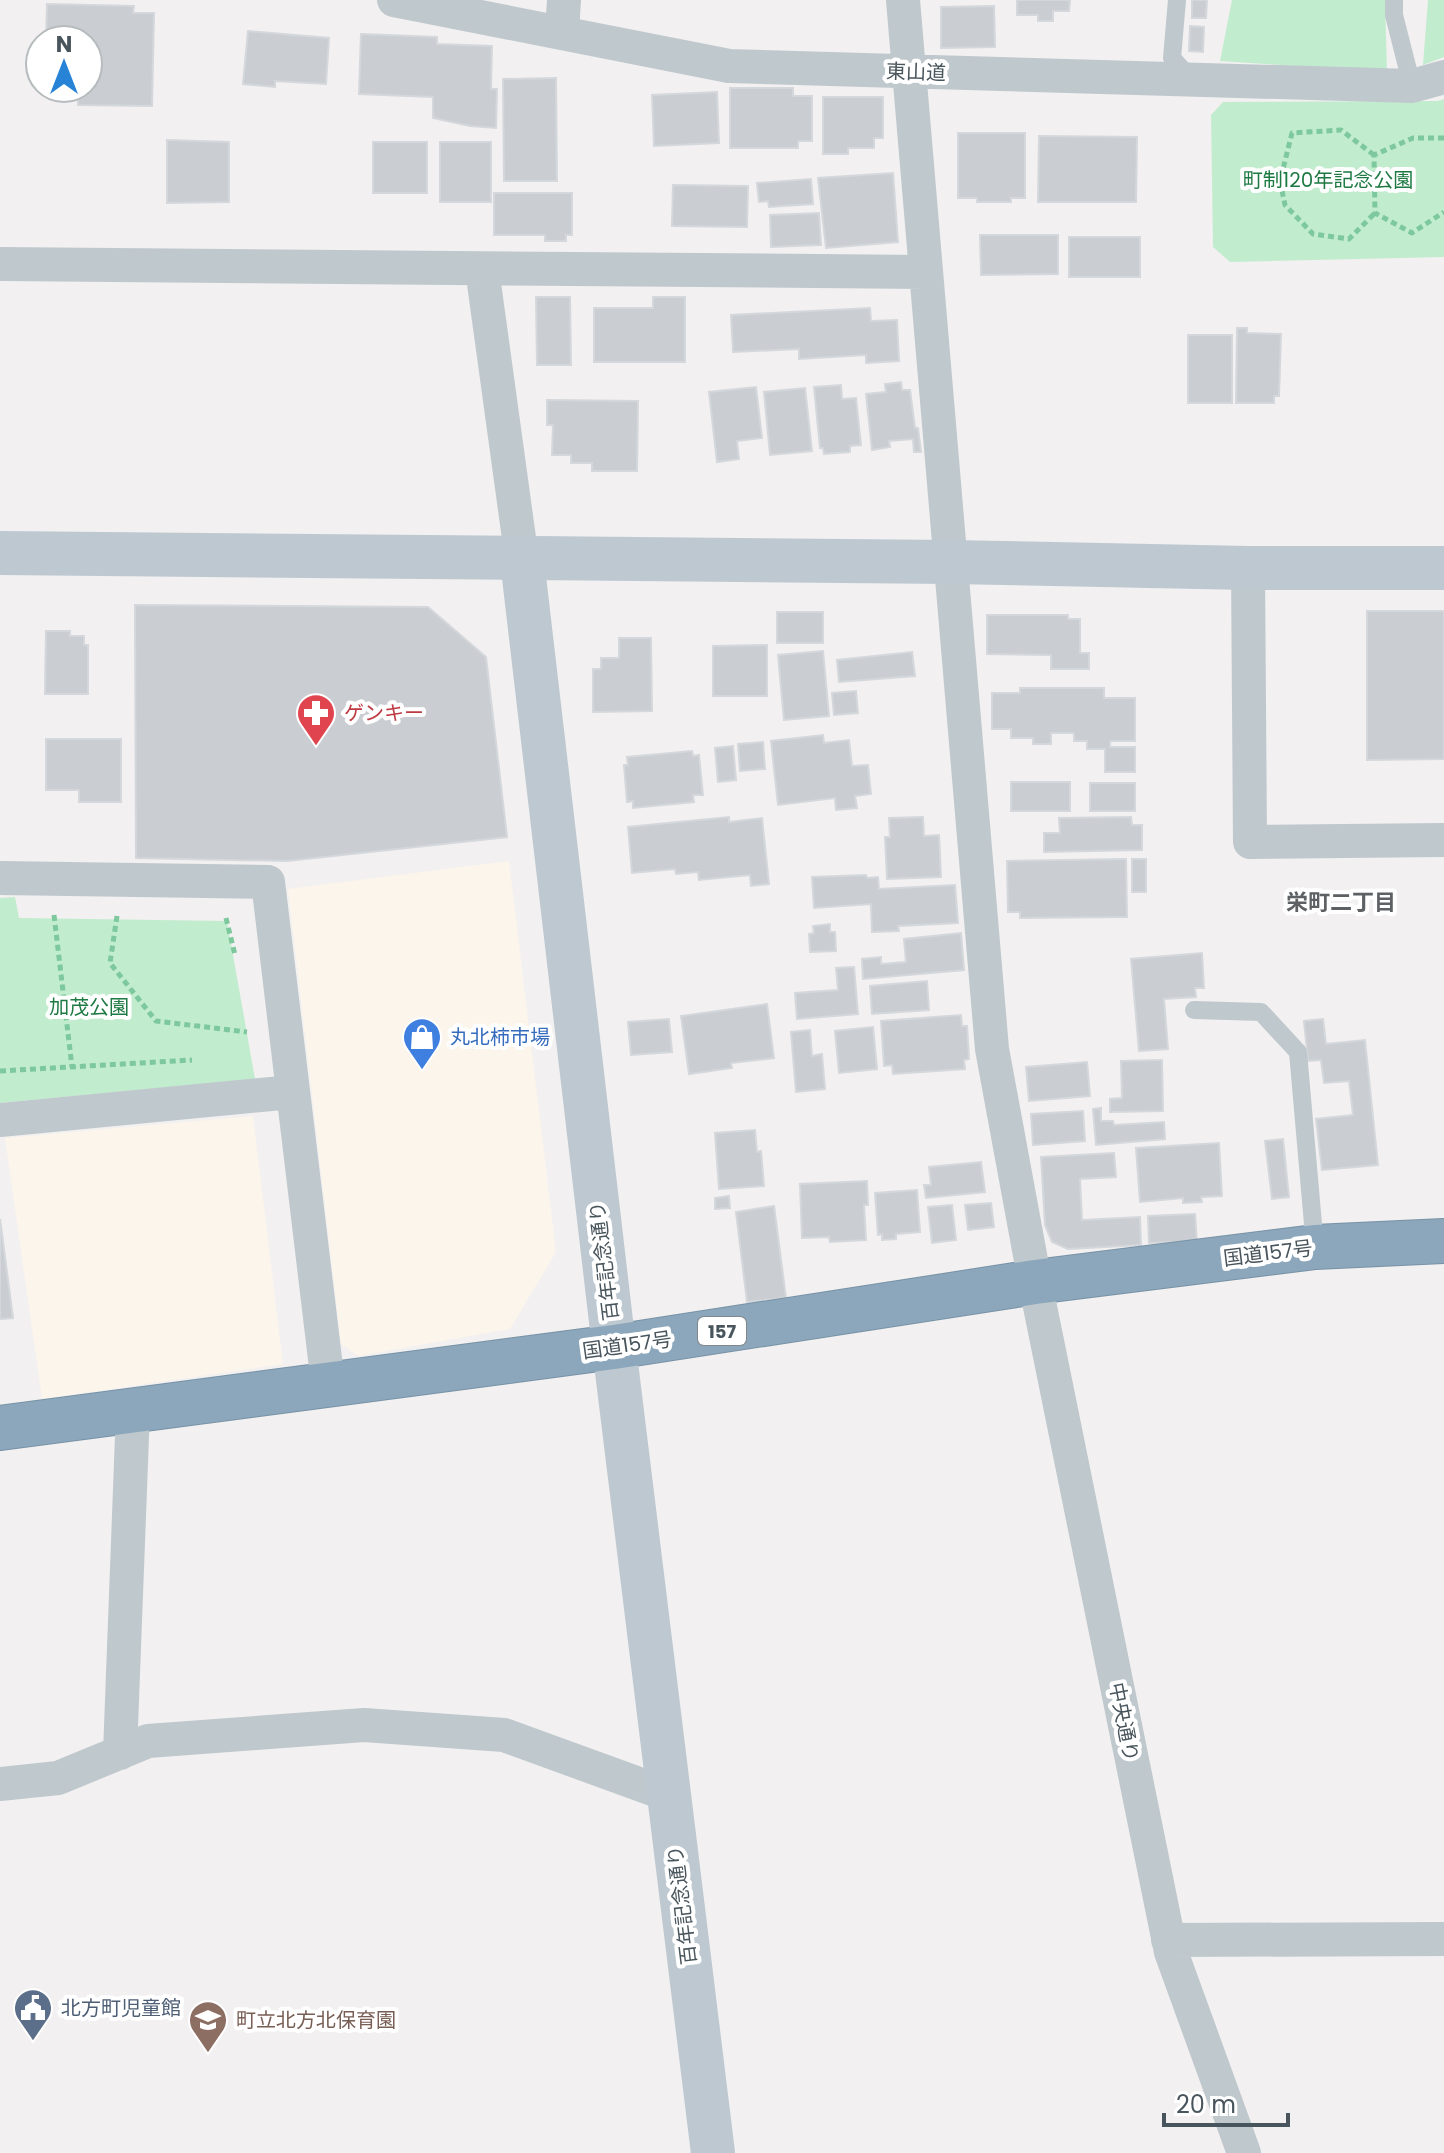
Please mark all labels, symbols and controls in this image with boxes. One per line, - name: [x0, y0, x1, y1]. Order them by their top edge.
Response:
- north arrow: [24, 24, 104, 104]
- text: N: [56, 29, 72, 60]
- street label: 東山道: [886, 57, 946, 87]
- park label: 町制120年記念公園: [1243, 166, 1413, 194]
- pharmacy icon: ゲンキー: [295, 692, 337, 747]
- place label: ゲンキー: [344, 699, 424, 727]
- district label: 栄町二丁目: [1286, 887, 1396, 918]
- park label: 加茂公園: [49, 993, 129, 1021]
- shop icon: 丸北柿市場: [401, 1016, 443, 1071]
- place label: 丸北柿市場: [450, 1023, 550, 1051]
- street label: 百年記念通り: [583, 1200, 625, 1322]
- street label: 国道157号: [1222, 1234, 1314, 1272]
- road number: 157: [698, 1317, 746, 1345]
- street label: 国道157号: [581, 1325, 673, 1365]
- street label: 中央通り: [1103, 1680, 1145, 1764]
- street label: 百年記念通り: [661, 1844, 703, 1966]
- public building icon: 北方町児童館: [12, 1987, 54, 2042]
- place label: 北方町児童館: [61, 1994, 181, 2022]
- school or university icon: 町立北方北保育園: [187, 1999, 229, 2054]
- place label: 町立北方北保育園: [236, 2006, 396, 2034]
- scale bar: [1164, 2077, 1288, 2127]
- text: 20 m: [1176, 2088, 1236, 2121]

